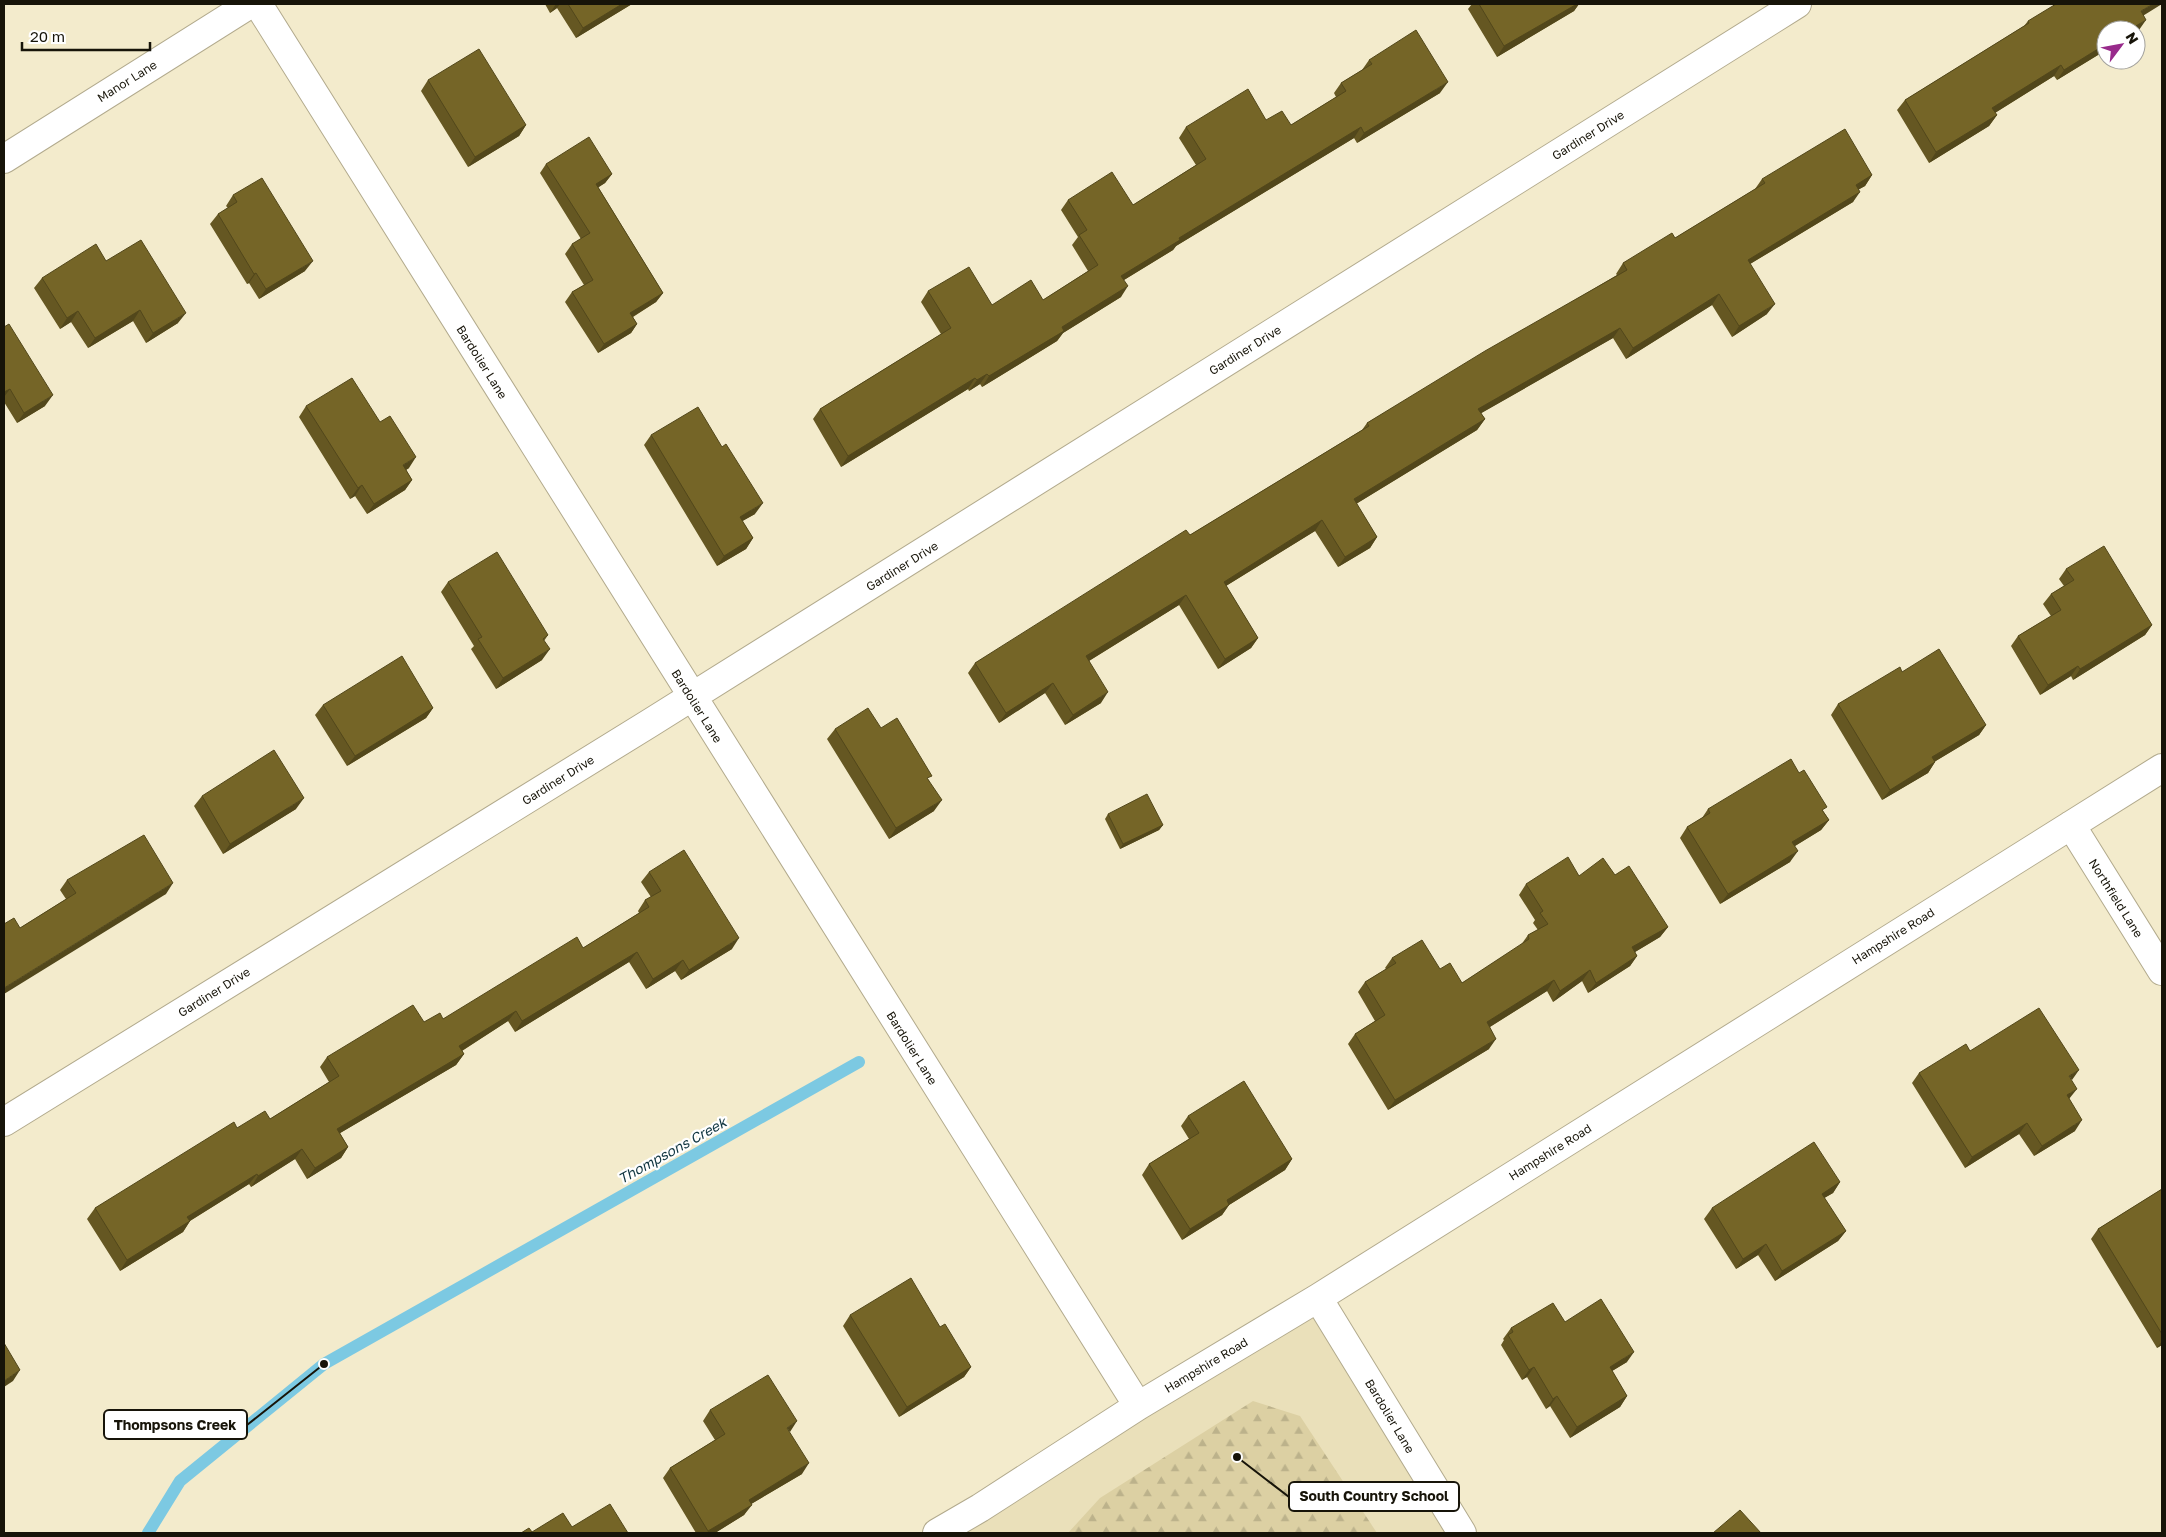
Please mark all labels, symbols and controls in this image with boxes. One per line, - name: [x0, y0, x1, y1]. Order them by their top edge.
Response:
- scale bar: [22, 20, 150, 52]
- north arrow: [2096, 20, 2146, 70]
- text: 20 m: [30, 27, 65, 45]
- text: N: [2122, 29, 2142, 47]
- street label: Manor Lane: [94, 57, 160, 105]
- street label: Gardiner Drive: [1549, 107, 1627, 163]
- street label: Gardiner Drive: [1206, 322, 1284, 378]
- street label: Bardolier Lane: [453, 323, 511, 402]
- street label: Gardiner Drive: [863, 538, 941, 594]
- street label: Bardolier Lane: [668, 667, 726, 746]
- street label: Gardiner Drive: [519, 752, 597, 808]
- street label: Northfield Lane: [2086, 856, 2146, 940]
- street label: Hampshire Road: [1849, 905, 1937, 967]
- street label: Gardiner Drive: [175, 964, 253, 1020]
- street label: Bardolier Lane: [883, 1009, 941, 1088]
- water label: Thompsons Creek: [615, 1112, 731, 1187]
- street label: Hampshire Road: [1506, 1121, 1594, 1183]
- street label: Hampshire Road: [1162, 1334, 1250, 1396]
- street label: Bardolier Lane: [1362, 1376, 1418, 1456]
- callout: Thompsons Creek: [104, 1410, 247, 1439]
- text: Thompsons Creek: [114, 1416, 236, 1433]
- callout: South Country School: [1289, 1482, 1459, 1511]
- text: South Country School: [1299, 1487, 1449, 1504]

